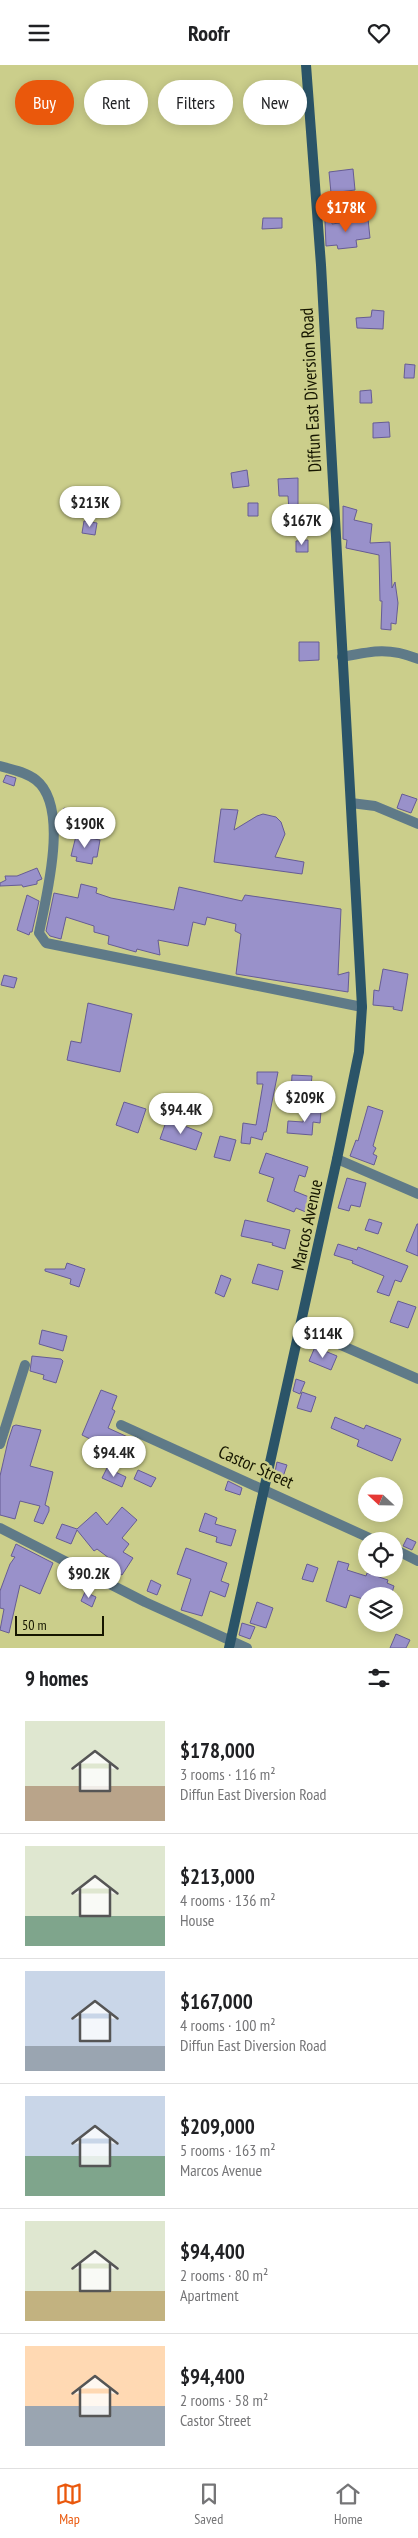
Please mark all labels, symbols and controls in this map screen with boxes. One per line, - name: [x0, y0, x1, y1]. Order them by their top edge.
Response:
- icon: menu: [25, 19, 53, 47]
- text: Roofr: [188, 19, 230, 47]
- icon: heart: [365, 19, 393, 47]
- chip: Buy: [15, 80, 74, 125]
- chip: Rent: [84, 80, 148, 125]
- chip: Filters: [158, 80, 233, 125]
- chip: New: [243, 80, 307, 125]
- pin: $178K: [311, 191, 381, 233]
- text: $178K: [327, 197, 365, 217]
- street label: Diffun East Diversion Road: [295, 307, 326, 473]
- pin: $213K: [55, 485, 125, 528]
- text: $213K: [71, 492, 109, 512]
- pin: $167K: [267, 503, 337, 546]
- text: $167K: [283, 510, 321, 530]
- pin: $190K: [50, 807, 120, 849]
- text: $190K: [66, 813, 104, 833]
- pin: $209K: [270, 1081, 340, 1123]
- text: $209K: [286, 1087, 324, 1107]
- pin: $94.4K: [140, 1093, 222, 1135]
- text: $94.4K: [160, 1099, 202, 1119]
- street label: Marcos Avenue: [286, 1177, 327, 1272]
- pin: $114K: [288, 1317, 358, 1359]
- text: $114K: [304, 1323, 342, 1343]
- pin: $94.4K: [73, 1435, 155, 1478]
- street label: Castor Street: [215, 1440, 297, 1493]
- text: $94.4K: [93, 1442, 135, 1462]
- north arrow: [358, 1477, 402, 1523]
- map controls: [358, 1477, 403, 1632]
- button: locate: [358, 1532, 403, 1577]
- pin: $90.2K: [48, 1557, 130, 1599]
- text: $90.2K: [68, 1563, 110, 1583]
- button: layers: [358, 1587, 403, 1632]
- scale bar: [15, 1613, 104, 1636]
- text: 50 m: [22, 1616, 47, 1634]
- icon: filters: [365, 1664, 393, 1692]
- text: 9 homes: [25, 1665, 88, 1692]
- text: $178,000: [180, 1737, 255, 1764]
- icon: home: [65, 1741, 125, 1801]
- text: 3 rooms · 116 m²: [180, 1764, 276, 1784]
- text: Diffun East Diversion Road: [180, 1784, 327, 1804]
- text: $213,000: [180, 1863, 255, 1890]
- icon: home: [65, 1866, 125, 1926]
- text: 4 rooms · 136 m²: [180, 1890, 276, 1910]
- text: House: [180, 1910, 214, 1930]
- text: $167,000: [180, 1988, 253, 2015]
- icon: home: [65, 1991, 125, 2051]
- text: 4 rooms · 100 m²: [180, 2015, 276, 2035]
- text: Diffun East Diversion Road: [180, 2035, 327, 2055]
- text: $209,000: [180, 2113, 255, 2140]
- icon: home: [65, 2116, 125, 2176]
- text: 5 rooms · 163 m²: [180, 2140, 276, 2160]
- text: Marcos Avenue: [180, 2160, 262, 2180]
- text: $94,400: [180, 2238, 245, 2265]
- icon: home: [65, 2241, 125, 2301]
- text: 2 rooms · 80 m²: [180, 2265, 268, 2285]
- text: Apartment: [180, 2285, 239, 2305]
- text: $94,400: [180, 2363, 245, 2390]
- icon: home: [65, 2366, 125, 2426]
- text: 2 rooms · 58 m²: [180, 2390, 268, 2410]
- text: Castor Street: [180, 2410, 251, 2430]
- tab: Map: [55, 2480, 83, 2528]
- tab: Saved: [194, 2480, 223, 2528]
- tab: Home: [334, 2480, 363, 2528]

